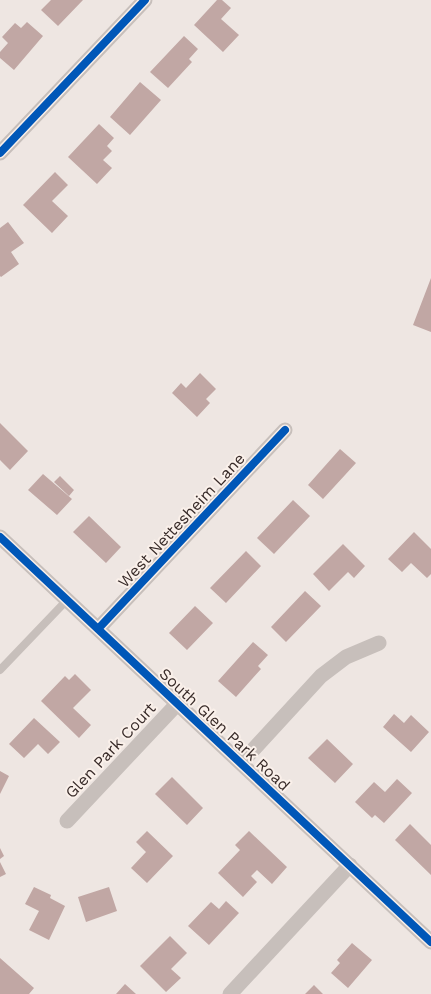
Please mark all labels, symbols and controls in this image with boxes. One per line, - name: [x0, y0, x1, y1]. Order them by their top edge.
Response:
- street label: West Nettesheim Lane: [114, 449, 249, 592]
- street label: South Glen Park Road: [155, 664, 294, 795]
- street label: Glen Park Court: [61, 698, 160, 802]

